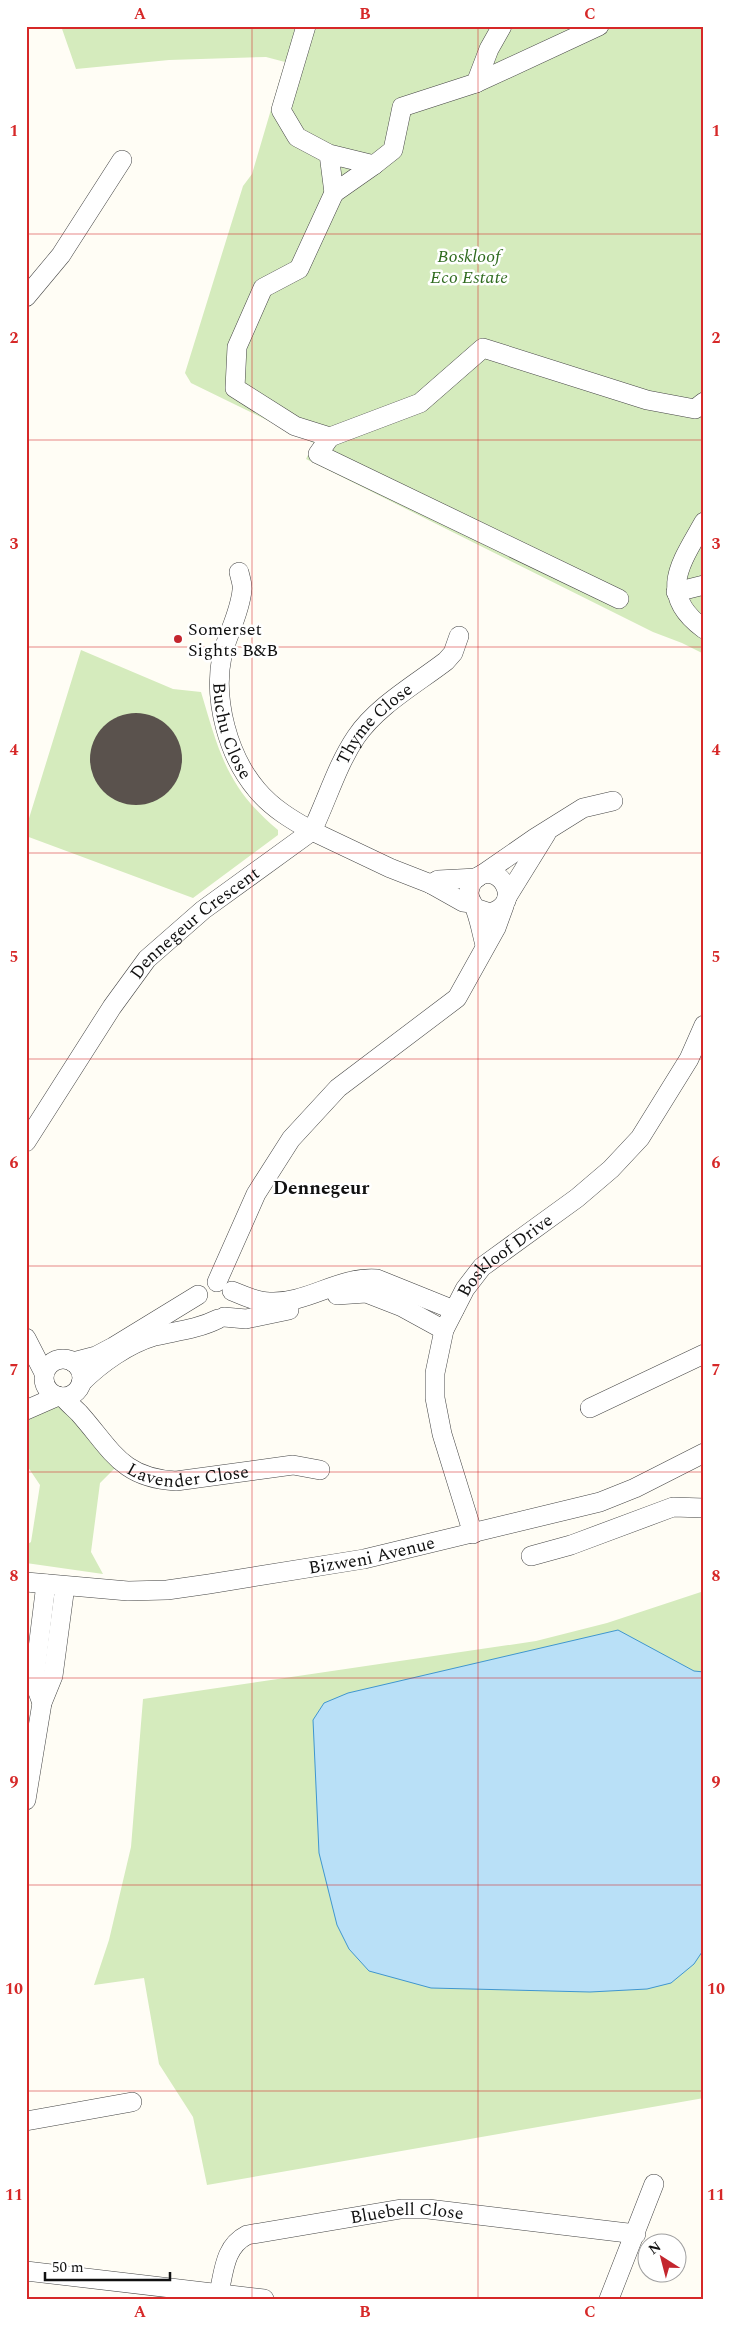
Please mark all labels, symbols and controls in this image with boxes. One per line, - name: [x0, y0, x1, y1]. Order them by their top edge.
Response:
- text: A: [134, 2, 147, 26]
- text: B: [359, 2, 371, 26]
- text: C: [584, 2, 596, 26]
- text: 1: [10, 119, 18, 143]
- text: 1: [712, 119, 720, 143]
- park label: Boskloof Eco Estate: [430, 243, 508, 291]
- text: 2: [10, 326, 19, 350]
- text: 2: [712, 326, 721, 350]
- text: 3: [10, 532, 19, 556]
- text: 3: [712, 532, 721, 556]
- place label: Somerset Sights B&B: [188, 616, 278, 664]
- marker: Somerset Sights B&B: [172, 633, 184, 645]
- street label: Thyme Close: [329, 676, 418, 770]
- street label: Buchu Close: [205, 682, 258, 785]
- text: 4: [10, 738, 19, 762]
- text: 4: [712, 738, 721, 762]
- street label: Dennegeur Crescent: [123, 860, 265, 985]
- text: 5: [10, 945, 18, 969]
- text: 5: [712, 945, 720, 969]
- text: 6: [10, 1151, 19, 1175]
- text: 6: [712, 1151, 721, 1175]
- district label: Dennegeur: [273, 1174, 370, 1203]
- street label: Boskloof Drive: [450, 1207, 558, 1302]
- text: 7: [10, 1358, 19, 1382]
- text: 7: [712, 1358, 721, 1382]
- street label: Lavender Close: [122, 1456, 251, 1495]
- street label: Bizweni Avenue: [307, 1529, 438, 1582]
- text: 8: [10, 1564, 19, 1588]
- text: 8: [712, 1564, 721, 1588]
- text: 9: [10, 1770, 19, 1794]
- text: 9: [712, 1770, 721, 1794]
- text: 10: [5, 1977, 23, 2001]
- text: 10: [707, 1977, 725, 2001]
- text: 11: [5, 2183, 23, 2207]
- text: 11: [707, 2183, 725, 2207]
- street label: Bluebell Close: [348, 2196, 465, 2231]
- north arrow: [638, 2232, 688, 2282]
- text: N: [644, 2236, 665, 2260]
- scale bar: [45, 2250, 170, 2282]
- text: 50 m: [52, 2256, 84, 2279]
- text: A: [134, 2300, 147, 2324]
- text: B: [359, 2300, 371, 2324]
- text: C: [584, 2300, 596, 2324]

